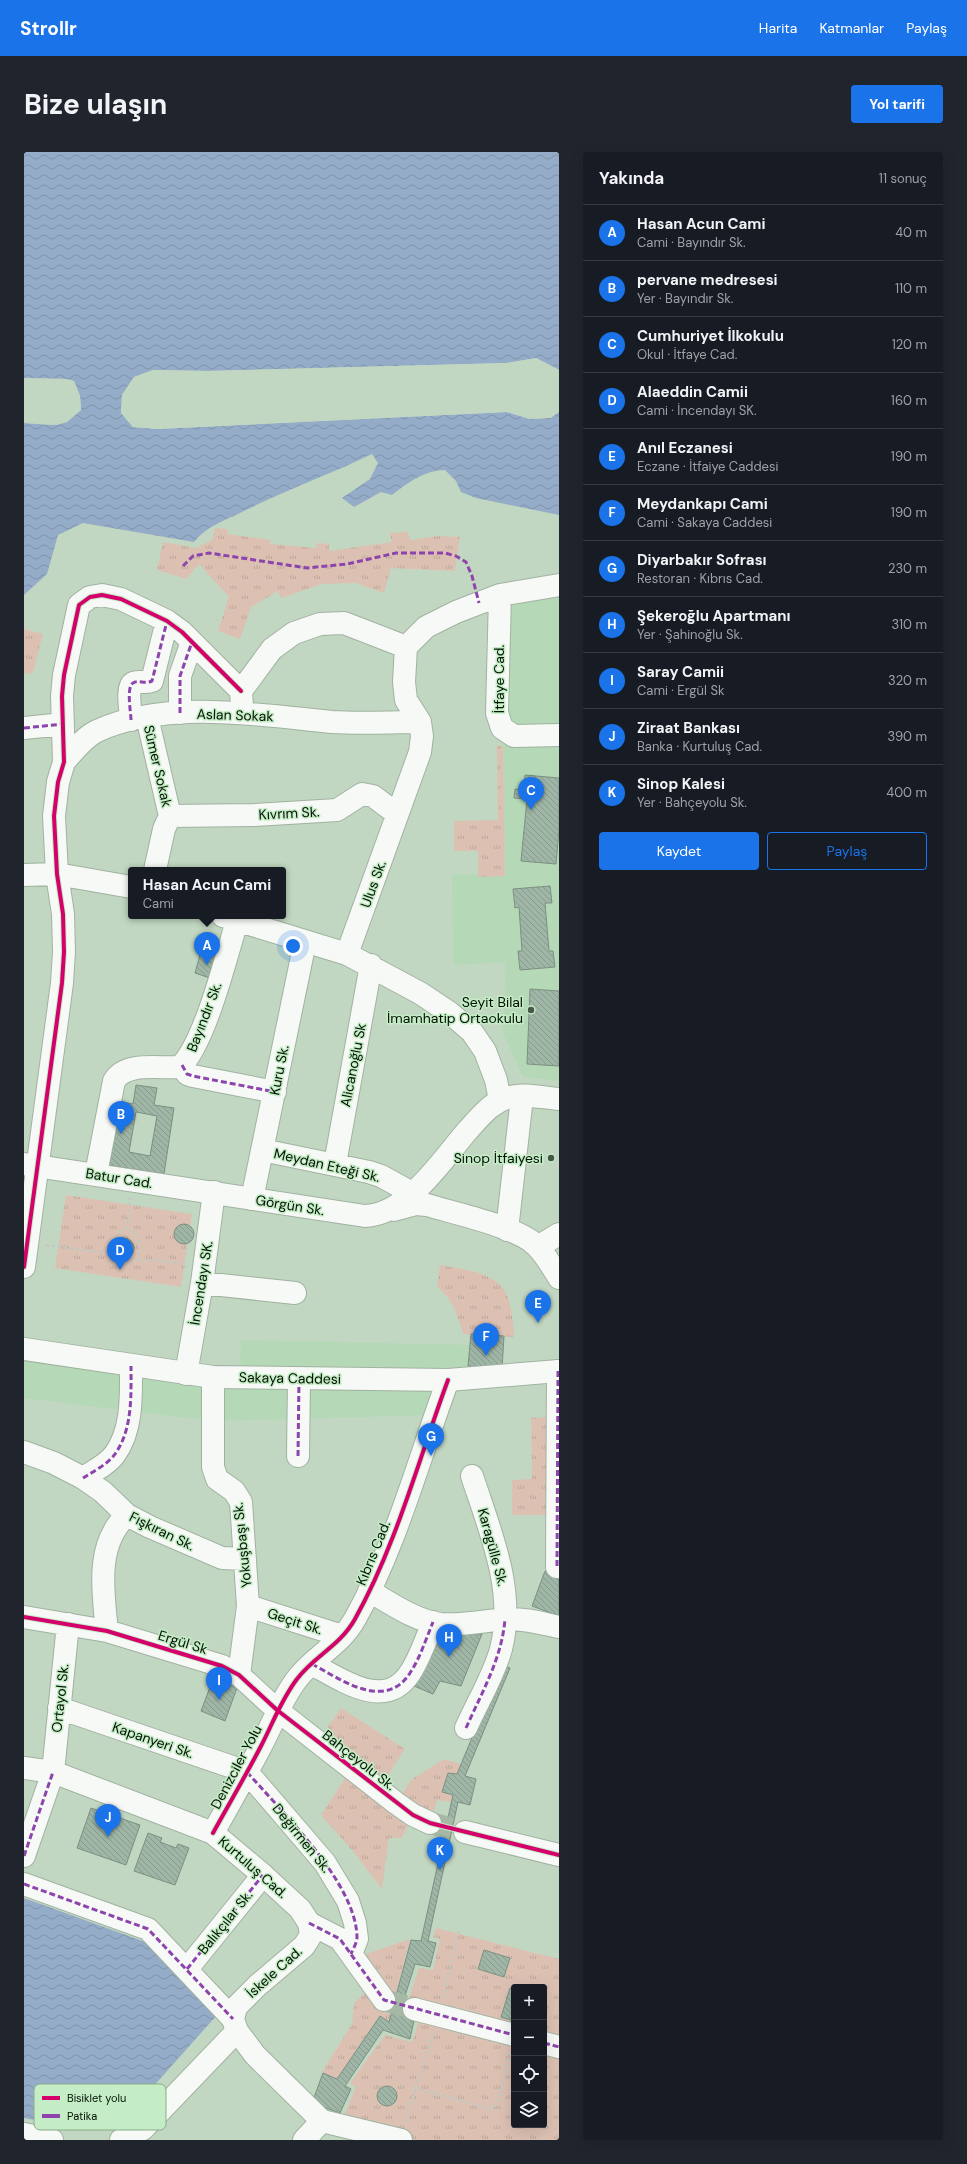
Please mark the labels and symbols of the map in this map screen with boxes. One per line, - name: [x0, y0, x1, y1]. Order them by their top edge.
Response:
- street label: İtfaye Cad.: [490, 644, 508, 713]
- street label: Aslan Sokak: [196, 705, 274, 725]
- street label: Sümer Sokak: [140, 723, 176, 809]
- pin: C: [518, 777, 544, 810]
- street label: Kıvrım Sk.: [258, 802, 320, 824]
- street label: Ulus Sk.: [356, 858, 390, 910]
- pin: A: [194, 932, 220, 965]
- your location: [283, 936, 303, 956]
- street label: Bayındır Sk.: [182, 979, 226, 1055]
- place label: Seyit Bilal İmamhatip Ortaokulu: [387, 993, 523, 1027]
- marker: Seyit Bilal İmamhatip Ortaokulu: [526, 1005, 536, 1015]
- street label: Alicanoğlu Sk: [336, 1022, 370, 1108]
- street label: Kuru Sk.: [265, 1043, 293, 1097]
- pin: B: [108, 1101, 134, 1134]
- street label: Meydan Eteği Sk.: [272, 1144, 382, 1186]
- place label: Sinop İtfaiyesi: [454, 1149, 543, 1167]
- marker: Sinop İtfaiyesi: [546, 1153, 556, 1163]
- street label: Batur Cad.: [84, 1164, 154, 1192]
- street label: Görgün Sk.: [254, 1191, 326, 1219]
- pin: D: [107, 1237, 133, 1270]
- street label: İncendayı SK.: [185, 1239, 217, 1326]
- pin: E: [525, 1290, 551, 1323]
- pin: F: [473, 1323, 499, 1356]
- street label: Sakaya Caddesi: [239, 1368, 341, 1388]
- pin: G: [418, 1423, 444, 1456]
- street label: Yokuşbaşı Sk.: [229, 1501, 255, 1588]
- street label: Karagülle Sk.: [474, 1506, 512, 1588]
- street label: Fışkıran Sk.: [126, 1507, 198, 1555]
- street label: Kıbrıs Cad.: [352, 1518, 394, 1588]
- street label: Geçit Sk.: [265, 1604, 325, 1638]
- pin: H: [436, 1624, 462, 1657]
- street label: Ergül Sk: [156, 1626, 210, 1658]
- street label: Ortayol Sk.: [47, 1662, 73, 1733]
- pin: I: [206, 1667, 232, 1700]
- street label: Kapanyeri Sk.: [110, 1718, 196, 1762]
- street label: Denizciler Yolu: [206, 1722, 266, 1812]
- street label: Bahçeyolu Sk.: [319, 1726, 399, 1794]
- street label: Değirmen Sk.: [269, 1800, 336, 1876]
- pin: J: [95, 1804, 121, 1837]
- street label: Kurtuluş Cad.: [215, 1832, 291, 1902]
- pin: K: [427, 1837, 453, 1870]
- street label: Balıkçılar Sk.: [194, 1886, 257, 1958]
- street label: İskele Cad.: [242, 1942, 306, 2002]
- legend: [34, 2084, 166, 2130]
- text: Bisiklet yolu: [67, 2091, 126, 2105]
- text: Patika: [67, 2109, 97, 2123]

